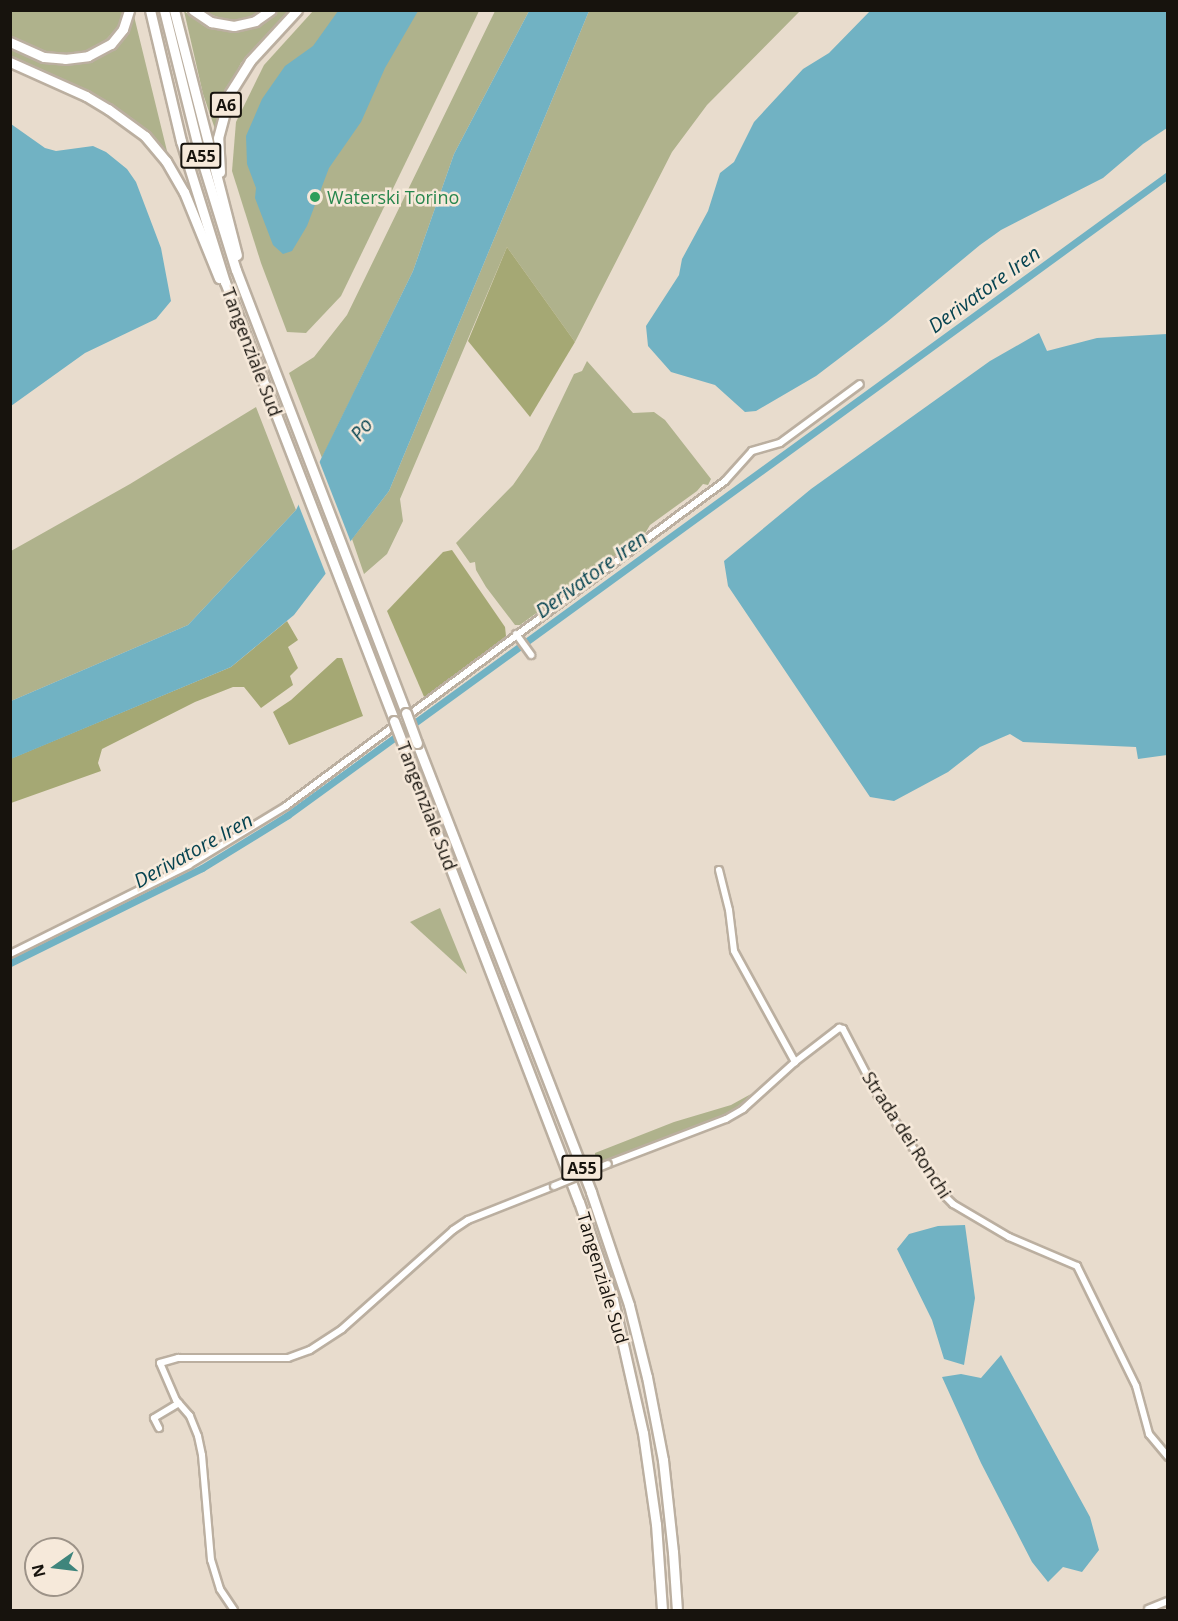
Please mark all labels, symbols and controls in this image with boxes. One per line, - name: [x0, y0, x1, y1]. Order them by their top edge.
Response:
- road number: A6: [210, 92, 242, 118]
- road number: A55: [180, 143, 222, 169]
- place label: Waterski Torino: [327, 186, 459, 208]
- marker: Waterski Torino: [308, 190, 322, 204]
- water label: Derivatore Iren: [923, 240, 1045, 338]
- street label: Tangenziale Sud: [218, 285, 286, 419]
- water label: Po: [345, 413, 377, 445]
- water label: Derivatore Iren: [530, 525, 652, 623]
- street label: Tangenziale Sud: [393, 739, 461, 873]
- water label: Derivatore Iren: [129, 807, 257, 893]
- street label: Strada dei Ronchi: [858, 1068, 956, 1202]
- road number: A55: [561, 1155, 603, 1181]
- street label: Tangenziale Sud: [573, 1210, 633, 1346]
- north arrow: [24, 1537, 84, 1597]
- text: N: [26, 1562, 51, 1580]

